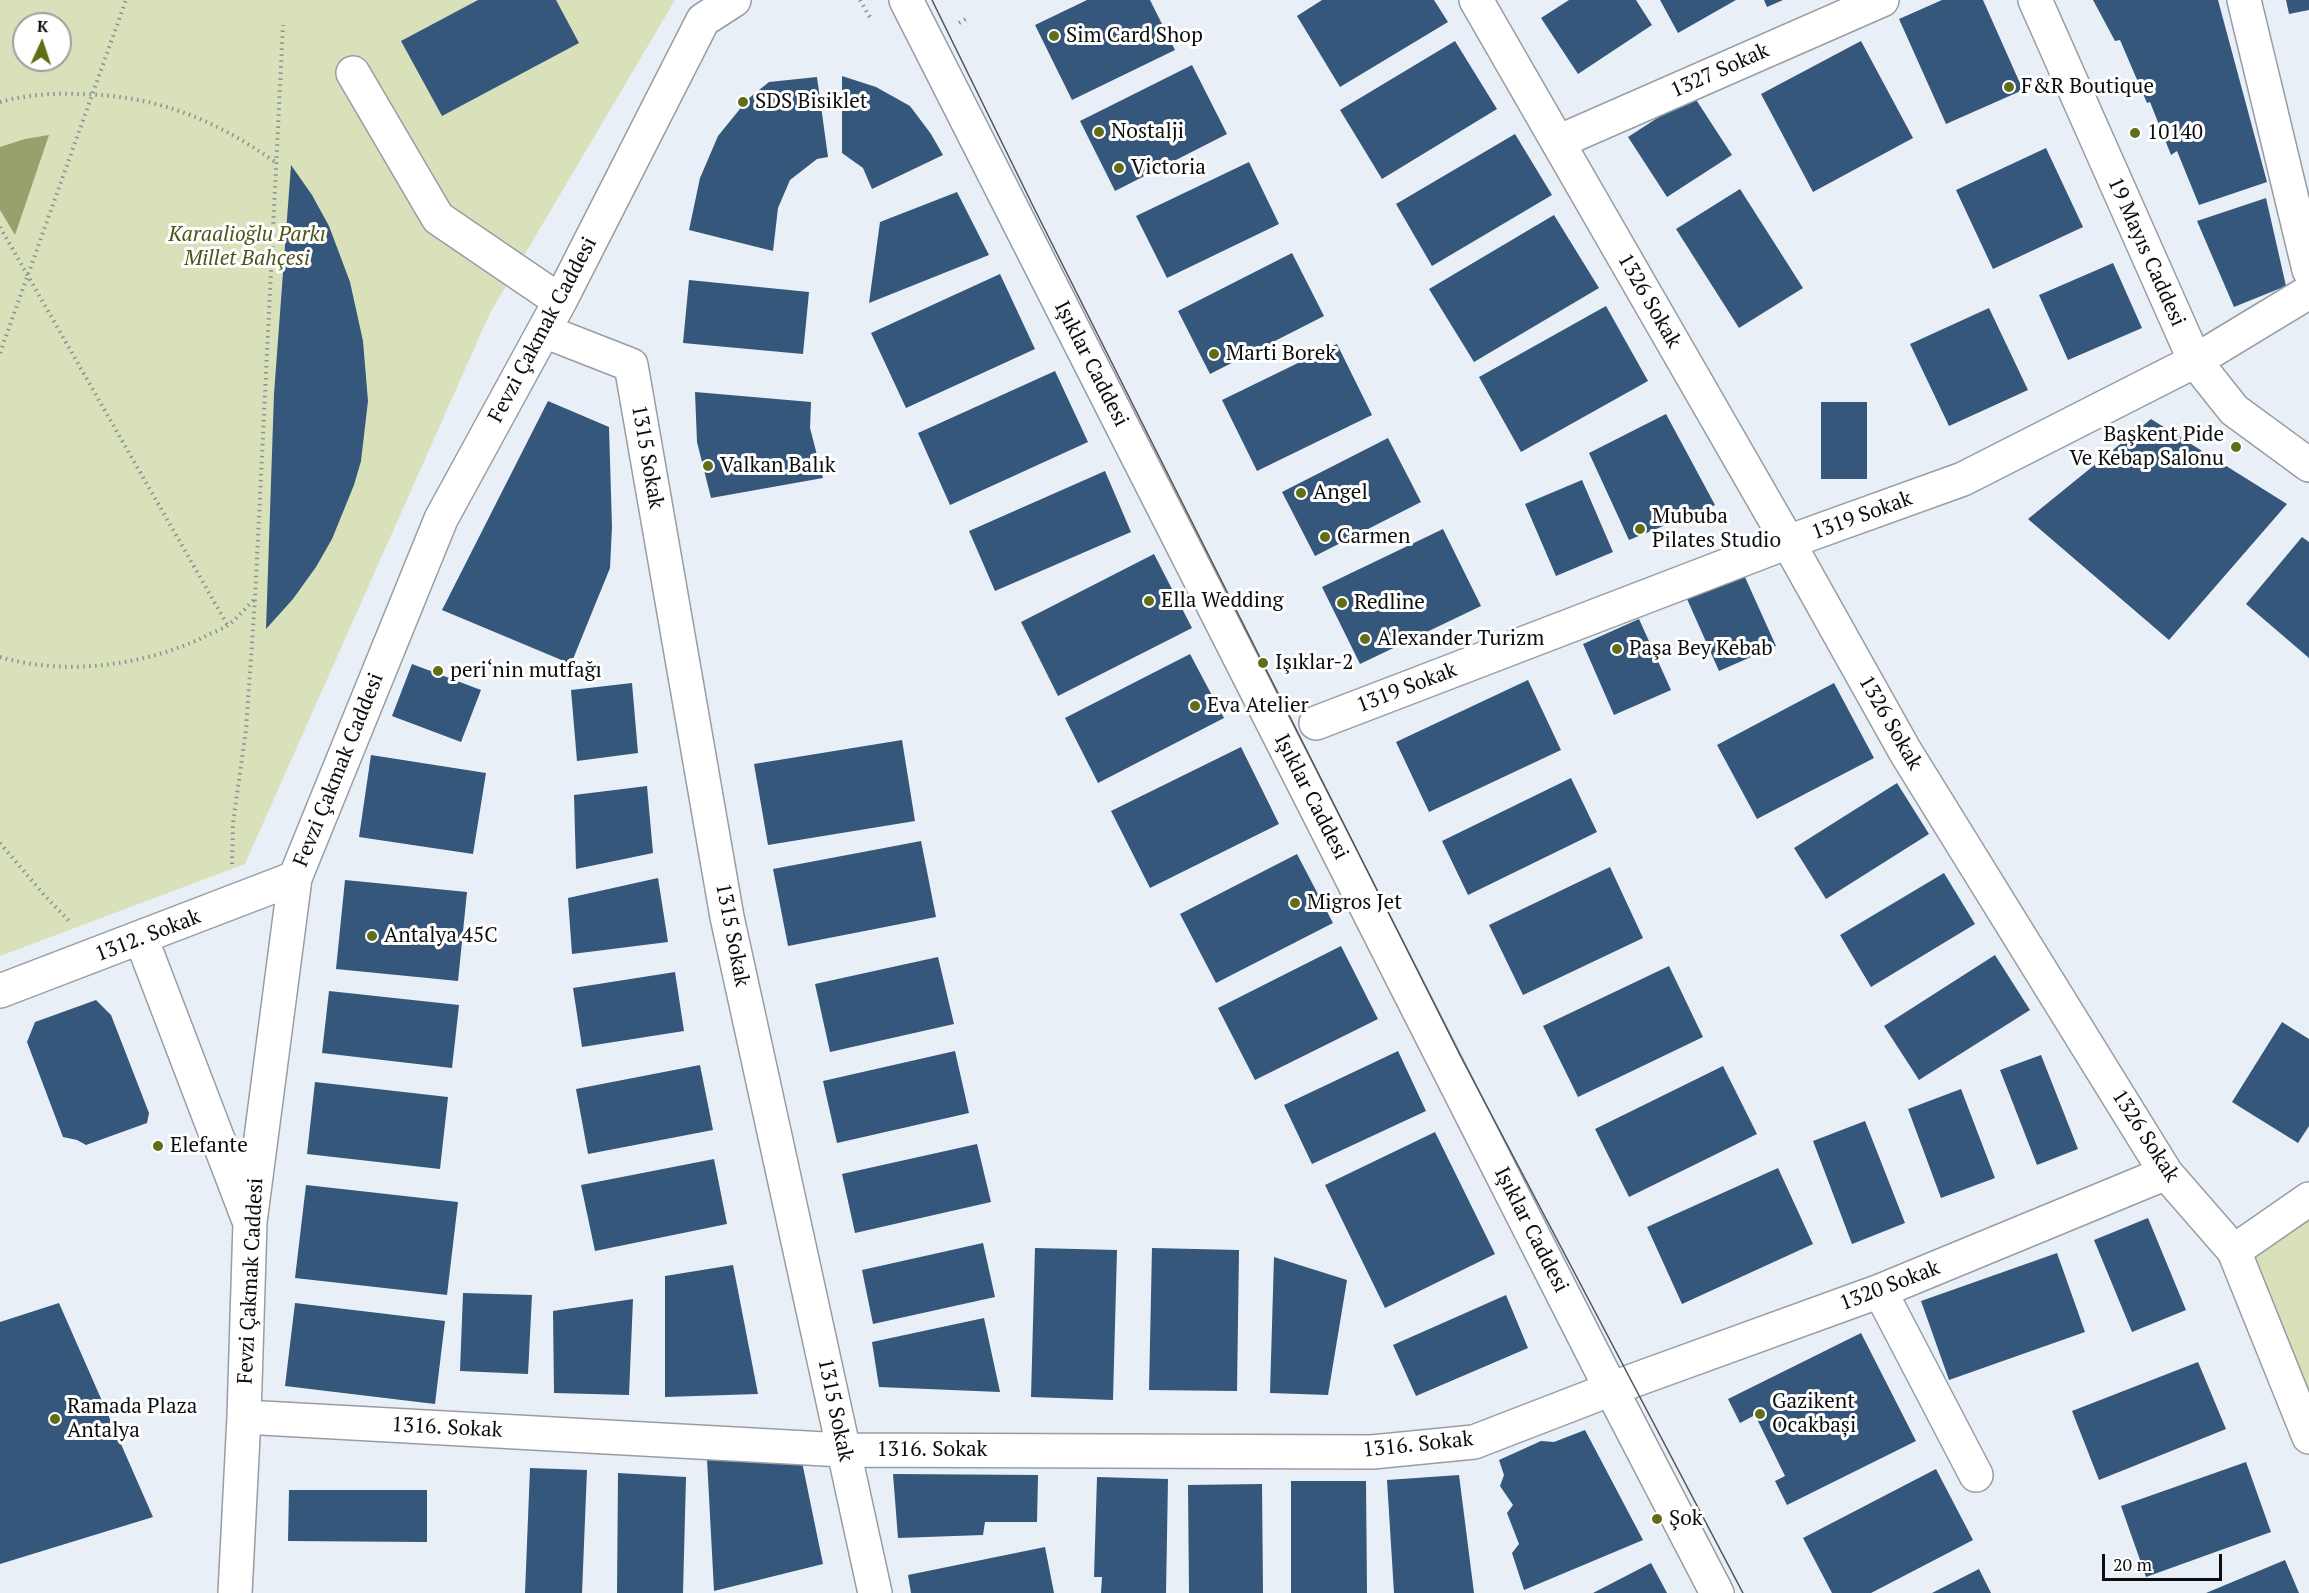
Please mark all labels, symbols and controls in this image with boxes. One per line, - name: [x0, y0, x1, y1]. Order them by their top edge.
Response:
- north arrow: [12, 12, 72, 72]
- text: K: [37, 15, 49, 37]
- place label: Sim Card Shop: [1066, 23, 1203, 49]
- marker: Sim Card Shop: [1047, 29, 1061, 43]
- street label: 1327 Sokak: [1667, 38, 1773, 104]
- place label: F&R Boutique: [2021, 74, 2154, 100]
- marker: F&R Boutique: [2002, 80, 2016, 94]
- place label: SDS Bisiklet: [755, 89, 868, 115]
- marker: SDS Bisiklet: [736, 95, 750, 109]
- place label: Nostalji: [1111, 119, 1184, 145]
- place label: 10140: [2147, 120, 2203, 146]
- marker: Nostalji: [1092, 125, 1106, 139]
- marker: 10140: [2128, 126, 2142, 140]
- place label: Victoria: [1131, 155, 1206, 181]
- marker: Victoria: [1112, 161, 1126, 175]
- street label: 19 Mayıs Caddesi: [2102, 173, 2190, 331]
- park label: Karaalioğlu Parkı Millet Bahçesi: [169, 222, 325, 272]
- street label: Fevzi Çakmak Caddesi: [483, 233, 603, 427]
- street label: 1326 Sokak: [1612, 249, 1686, 353]
- street label: Işıklar Caddesi: [1049, 297, 1133, 431]
- place label: Marti Borek: [1226, 341, 1336, 367]
- marker: Marti Borek: [1207, 347, 1221, 361]
- street label: 1315 Sokak: [625, 403, 669, 511]
- place label: Başkent Pide Ve Kebap Salonu: [2069, 422, 2224, 472]
- marker: Başkent Pide Ve Kebap Salonu: [2229, 440, 2243, 454]
- place label: Valkan Balık: [720, 453, 836, 479]
- marker: Valkan Balık: [701, 459, 715, 473]
- place label: Angel: [1313, 480, 1368, 506]
- marker: Angel: [1294, 486, 1308, 500]
- street label: 1319 Sokak: [1808, 486, 1916, 546]
- place label: Mububa Pilates Studio: [1652, 504, 1781, 554]
- marker: Mububa Pilates Studio: [1633, 522, 1647, 536]
- place label: Carmen: [1337, 524, 1410, 550]
- marker: Carmen: [1318, 530, 1332, 544]
- place label: Ella Wedding: [1161, 588, 1284, 614]
- place label: Redline: [1354, 590, 1425, 616]
- marker: Ella Wedding: [1142, 594, 1156, 608]
- marker: Redline: [1335, 596, 1349, 610]
- place label: Alexander Turizm: [1377, 626, 1544, 652]
- marker: Alexander Turizm: [1358, 632, 1372, 646]
- place label: Paşa Bey Kebab: [1629, 636, 1773, 662]
- marker: Paşa Bey Kebab: [1610, 642, 1624, 656]
- place label: Işıklar-2: [1275, 650, 1353, 676]
- marker: Işıklar-2: [1256, 656, 1270, 670]
- street label: 1319 Sokak: [1353, 657, 1461, 719]
- place label: peri‘nin mutfağı: [450, 658, 602, 684]
- marker: peri‘nin mutfağı: [431, 664, 445, 678]
- street label: Fevzi Çakmak Caddesi: [289, 670, 389, 870]
- street label: 1326 Sokak: [1853, 671, 1927, 775]
- place label: Eva Atelier: [1207, 693, 1309, 719]
- marker: Eva Atelier: [1188, 699, 1202, 713]
- street label: Işıklar Caddesi: [1269, 730, 1353, 864]
- street label: 1315 Sokak: [710, 881, 754, 989]
- place label: Migros Jet: [1307, 890, 1402, 916]
- marker: Migros Jet: [1288, 896, 1302, 910]
- street label: 1312. Sokak: [92, 904, 204, 968]
- place label: Antalya 45C: [384, 923, 498, 949]
- marker: Antalya 45C: [365, 929, 379, 943]
- street label: 1326 Sokak: [2106, 1085, 2184, 1187]
- place label: Elefante: [170, 1133, 248, 1159]
- marker: Elefante: [151, 1139, 165, 1153]
- street label: Işıklar Caddesi: [1489, 1163, 1573, 1297]
- street label: Fevzi Çakmak Caddesi: [233, 1177, 269, 1385]
- street label: 1320 Sokak: [1836, 1255, 1944, 1317]
- street label: 1315 Sokak: [812, 1356, 858, 1464]
- place label: Gazikent Ocakbași: [1772, 1389, 1856, 1439]
- place label: Ramada Plaza Antalya: [67, 1394, 197, 1444]
- marker: Gazikent Ocakbași: [1753, 1407, 1767, 1421]
- marker: Ramada Plaza Antalya: [48, 1412, 62, 1426]
- street label: 1316. Sokak: [391, 1413, 503, 1443]
- street label: 1316. Sokak: [1362, 1427, 1474, 1463]
- street label: 1316. Sokak: [877, 1437, 987, 1463]
- place label: Şok: [1669, 1506, 1703, 1532]
- marker: Şok: [1650, 1512, 1664, 1526]
- scale bar: [2105, 1542, 2225, 1580]
- text: 20 m: [2113, 1552, 2152, 1576]

